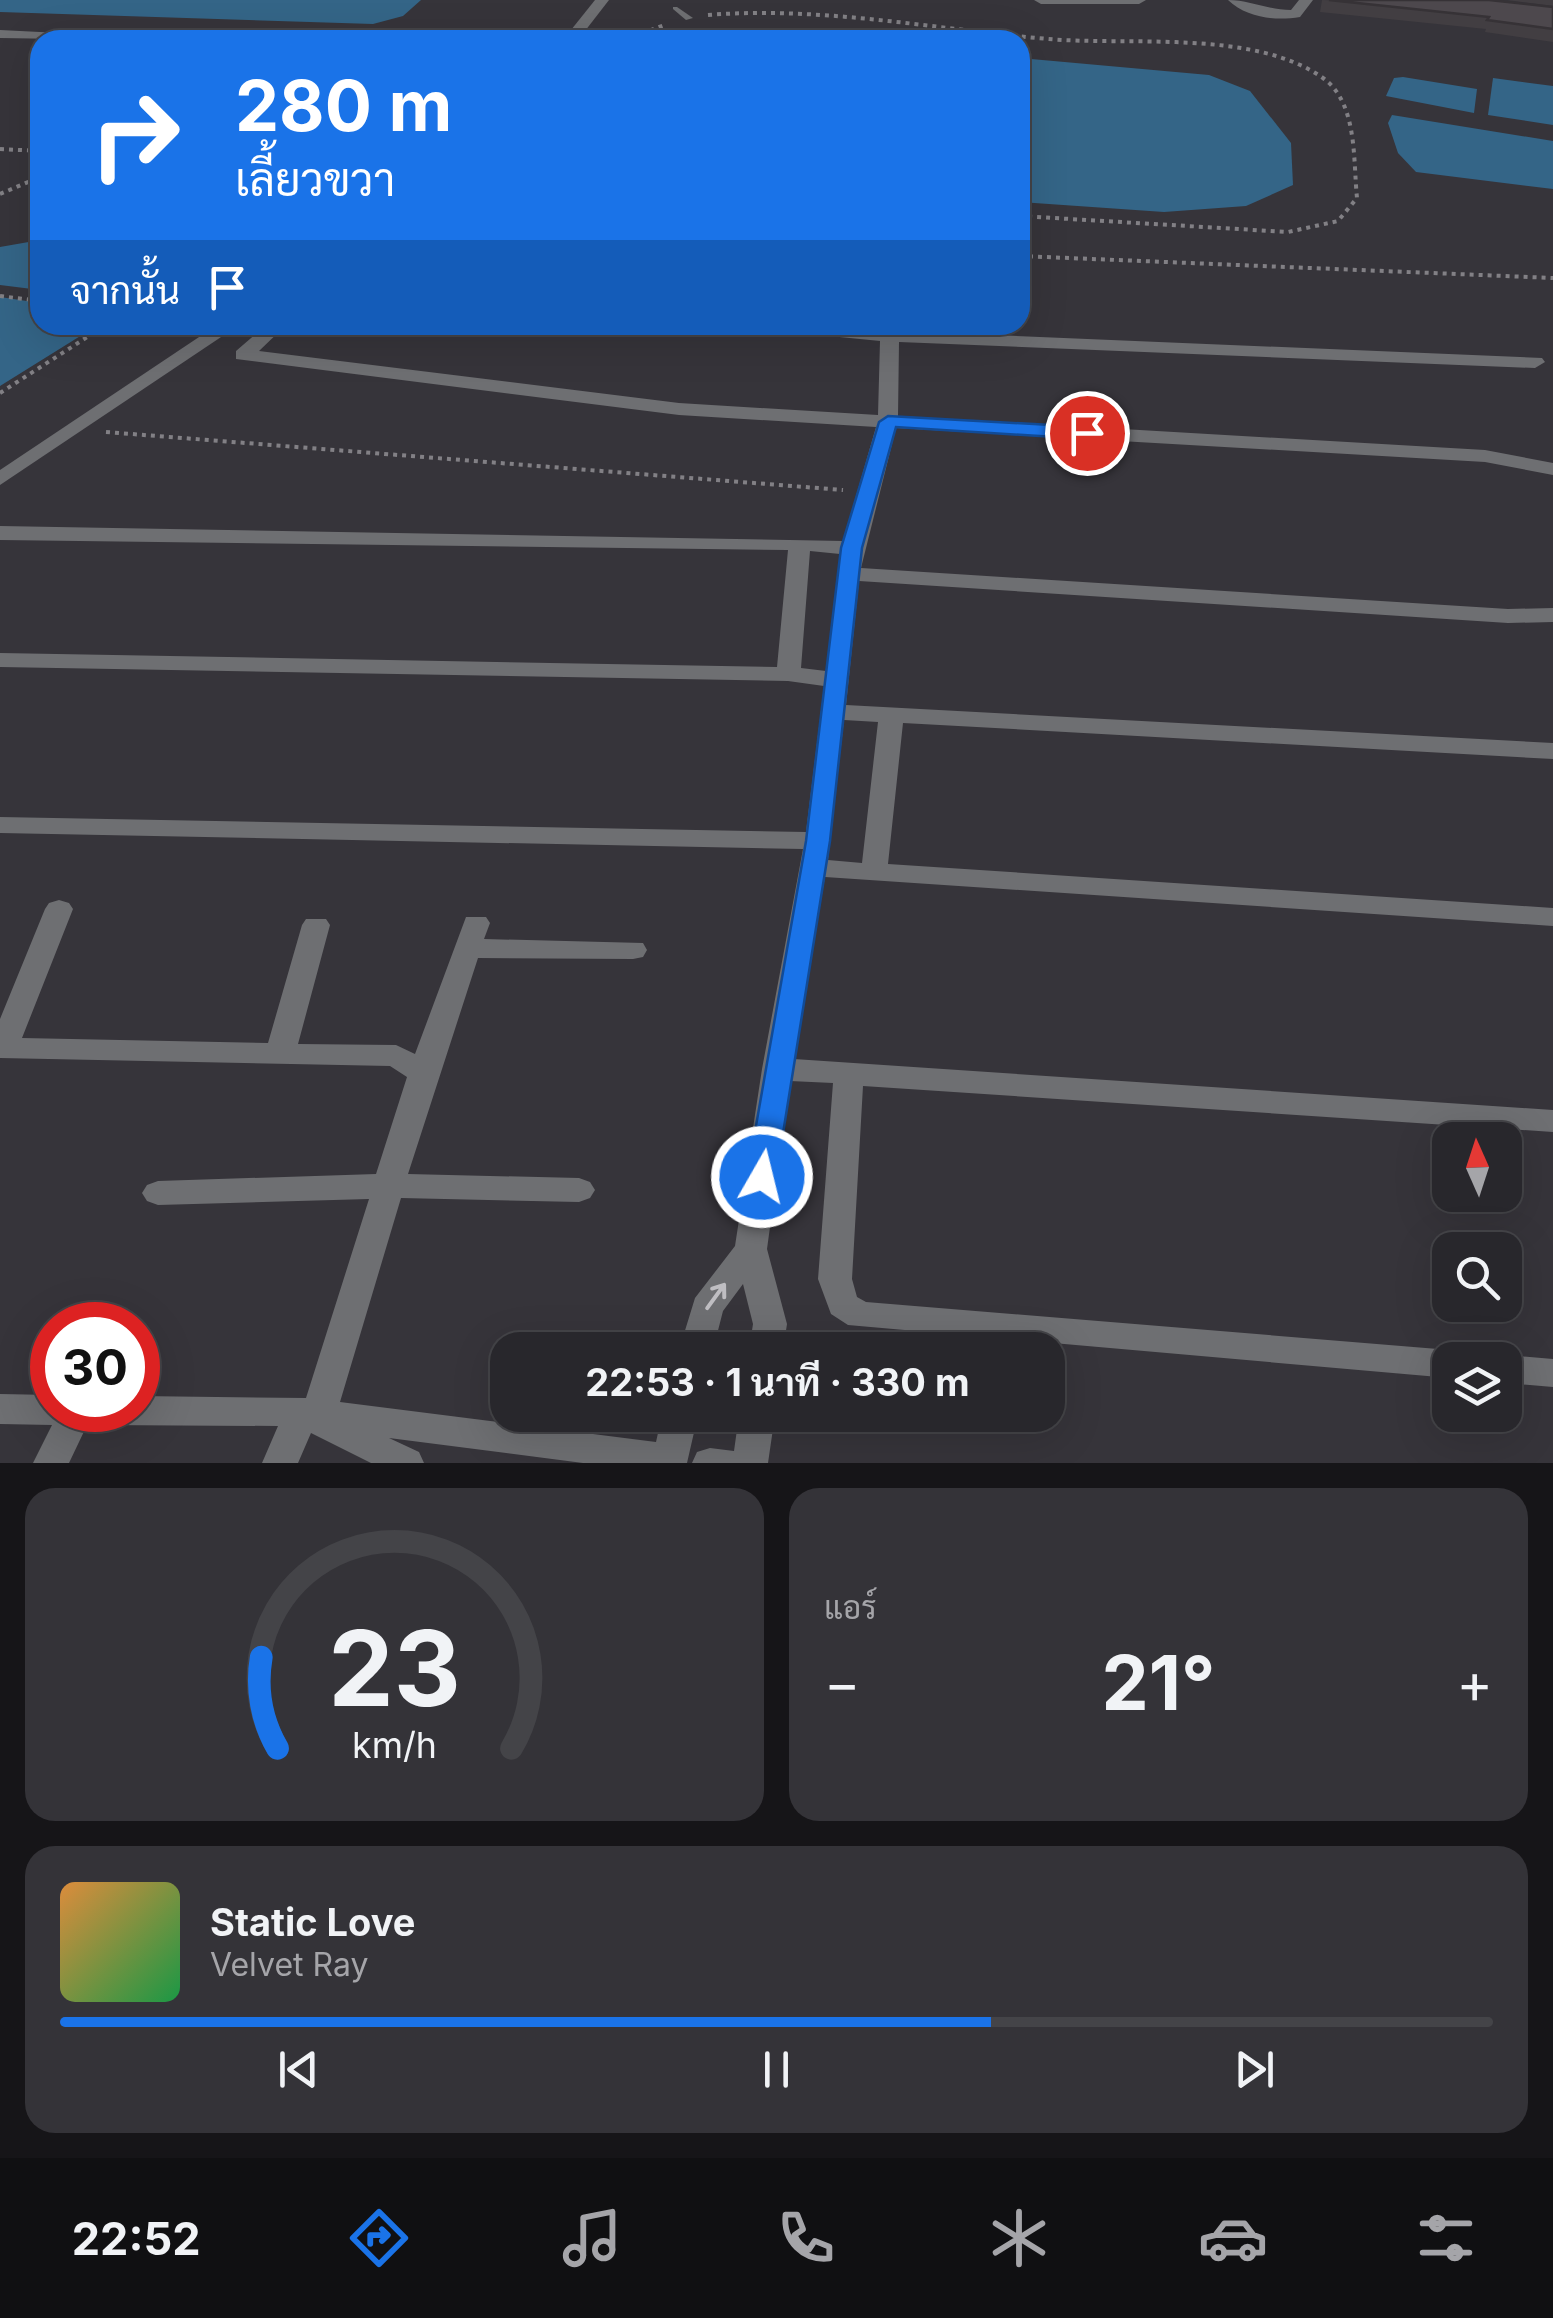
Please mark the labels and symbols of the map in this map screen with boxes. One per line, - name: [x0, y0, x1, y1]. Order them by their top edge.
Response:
- pin: [1045, 391, 1130, 476]
- north arrow: [1432, 1122, 1522, 1212]
- position arrow: [710, 1125, 814, 1229]
- one-way arrow: [705, 1283, 726, 1310]
- speed limit sign: 30: [30, 1302, 160, 1432]

